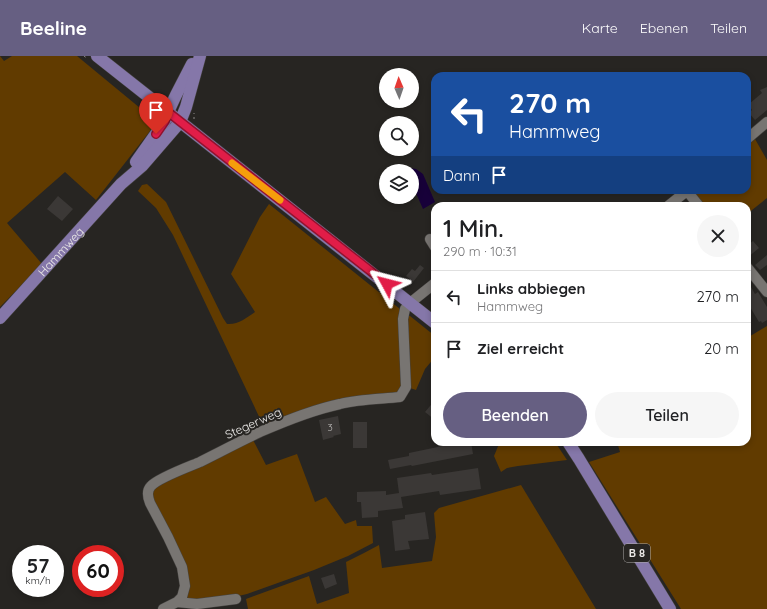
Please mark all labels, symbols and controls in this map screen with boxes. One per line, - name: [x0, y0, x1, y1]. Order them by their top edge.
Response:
- text: Beeline: [20, 16, 87, 40]
- text: Karte: [582, 19, 618, 37]
- text: Ebenen: [640, 19, 688, 37]
- text: Teilen: [710, 19, 747, 37]
- north arrow: [379, 68, 419, 108]
- map controls: [379, 68, 419, 204]
- text: 270 m: [509, 85, 591, 120]
- icon: left: [443, 88, 495, 140]
- pin: [139, 93, 173, 134]
- icon: arrive: [145, 99, 167, 121]
- button: search: [379, 116, 419, 156]
- text: Hammweg: [509, 120, 601, 143]
- button: layers: [379, 164, 419, 204]
- icon: arrive: [488, 164, 510, 186]
- text: Dann: [443, 166, 480, 185]
- text: 1 Min.: [443, 213, 504, 243]
- button: close: [697, 215, 739, 257]
- street label: Hammweg: [34, 224, 86, 279]
- text: 290 m · 10:31: [443, 243, 517, 259]
- position arrow: [366, 263, 408, 305]
- text: Links abbiegen: [477, 279, 585, 298]
- icon: left: [443, 286, 465, 308]
- text: 270 m: [697, 287, 739, 306]
- text: Hammweg: [477, 298, 543, 314]
- icon: arrive: [443, 338, 465, 360]
- text: Ziel erreicht: [477, 339, 564, 358]
- text: 20 m: [704, 339, 739, 358]
- button: Beenden: [443, 392, 587, 438]
- button: Teilen: [595, 392, 739, 438]
- street label: Stegerweg: [223, 404, 283, 442]
- house number: 3: [327, 421, 333, 434]
- road number: B 8: [624, 544, 650, 562]
- speed limit sign: 60: [72, 545, 124, 597]
- text: 57: [27, 553, 49, 578]
- text: km/h: [25, 574, 51, 587]

